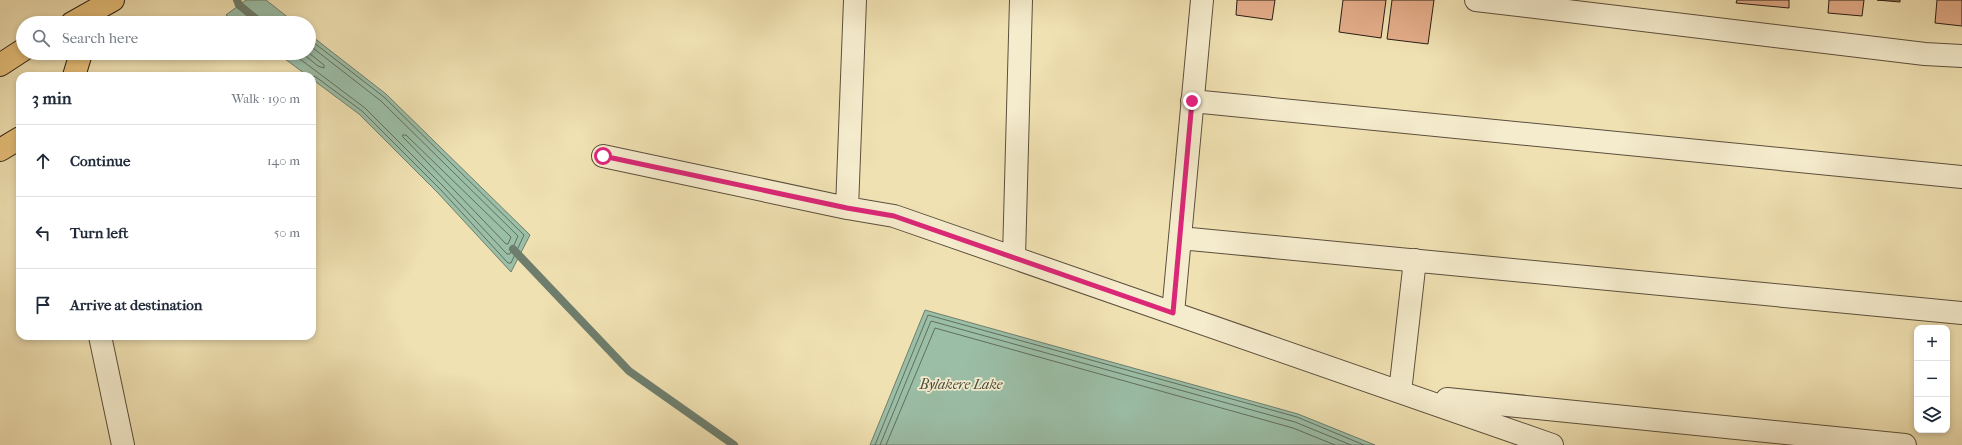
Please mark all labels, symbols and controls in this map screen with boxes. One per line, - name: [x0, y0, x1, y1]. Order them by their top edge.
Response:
- search box: [16, 16, 316, 60]
- icon: search: [30, 27, 52, 49]
- text: Search here: [62, 29, 138, 47]
- text: 3 min: [32, 88, 72, 108]
- text: Walk · 190 m: [231, 91, 300, 106]
- route end: [1183, 92, 1201, 110]
- route start: [594, 147, 612, 165]
- icon: ahead: [32, 150, 54, 172]
- text: Continue: [70, 152, 130, 170]
- text: 140 m: [267, 153, 300, 168]
- icon: left: [32, 222, 54, 244]
- text: Turn left: [70, 224, 128, 242]
- text: 50 m: [274, 225, 300, 240]
- icon: arrive: [32, 294, 54, 316]
- text: Arrive at destination: [70, 296, 202, 314]
- map controls: [1914, 325, 1950, 433]
- button: +: [1914, 325, 1950, 361]
- button: −: [1914, 361, 1950, 397]
- water label: Bylakere Lake: [919, 376, 1003, 393]
- button: layers: [1914, 397, 1950, 433]

